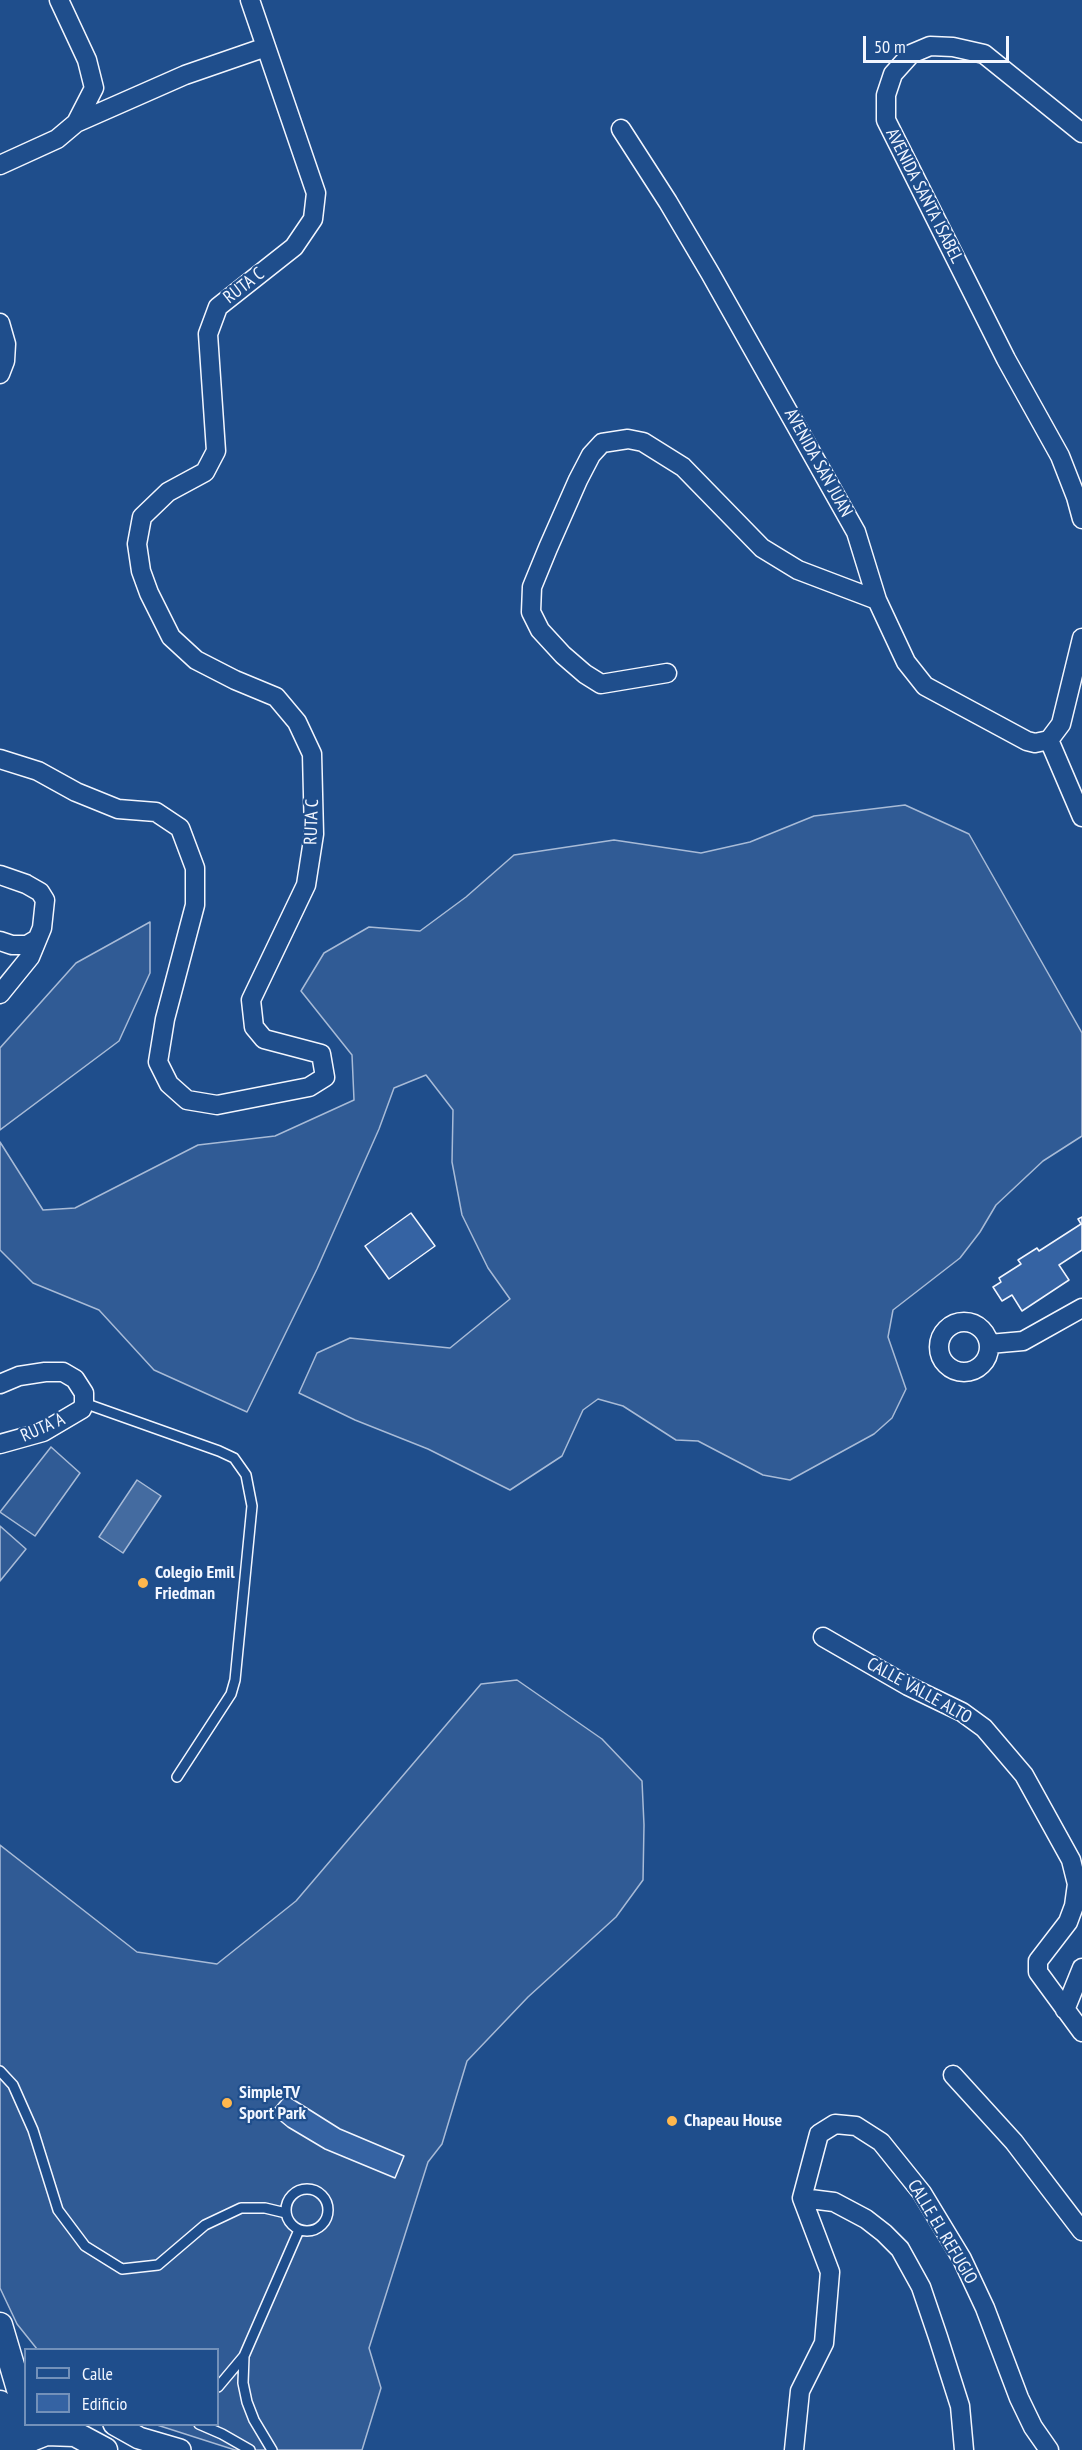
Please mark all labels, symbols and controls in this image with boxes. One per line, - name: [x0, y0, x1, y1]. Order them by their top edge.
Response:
- scale bar: [866, 24, 1012, 62]
- text: 50 m: [874, 35, 906, 58]
- street label: AVENIDA SANTA ISABEL: [881, 125, 967, 267]
- street label: RUTA C: [219, 263, 269, 309]
- street label: AVENIDA SAN JUAN: [779, 405, 857, 521]
- street label: RUTA C: [300, 799, 324, 845]
- street label: RUTA A: [18, 1409, 68, 1447]
- place label: Colegio Emil Friedman: [155, 1562, 235, 1604]
- marker: Colegio Emil Friedman: [136, 1576, 150, 1590]
- street label: CALLE VALLE ALTO: [863, 1653, 975, 1729]
- place label: SimpleTV Sport Park: [239, 2082, 306, 2124]
- marker: SimpleTV Sport Park: [220, 2096, 234, 2110]
- place label: Chapeau House: [684, 2110, 782, 2132]
- marker: Chapeau House: [665, 2114, 679, 2128]
- street label: CALLE EL REFUGIO: [902, 2176, 982, 2288]
- legend: [24, 2348, 219, 2426]
- text: Calle: [82, 2362, 113, 2385]
- text: Edificio: [82, 2392, 127, 2415]

